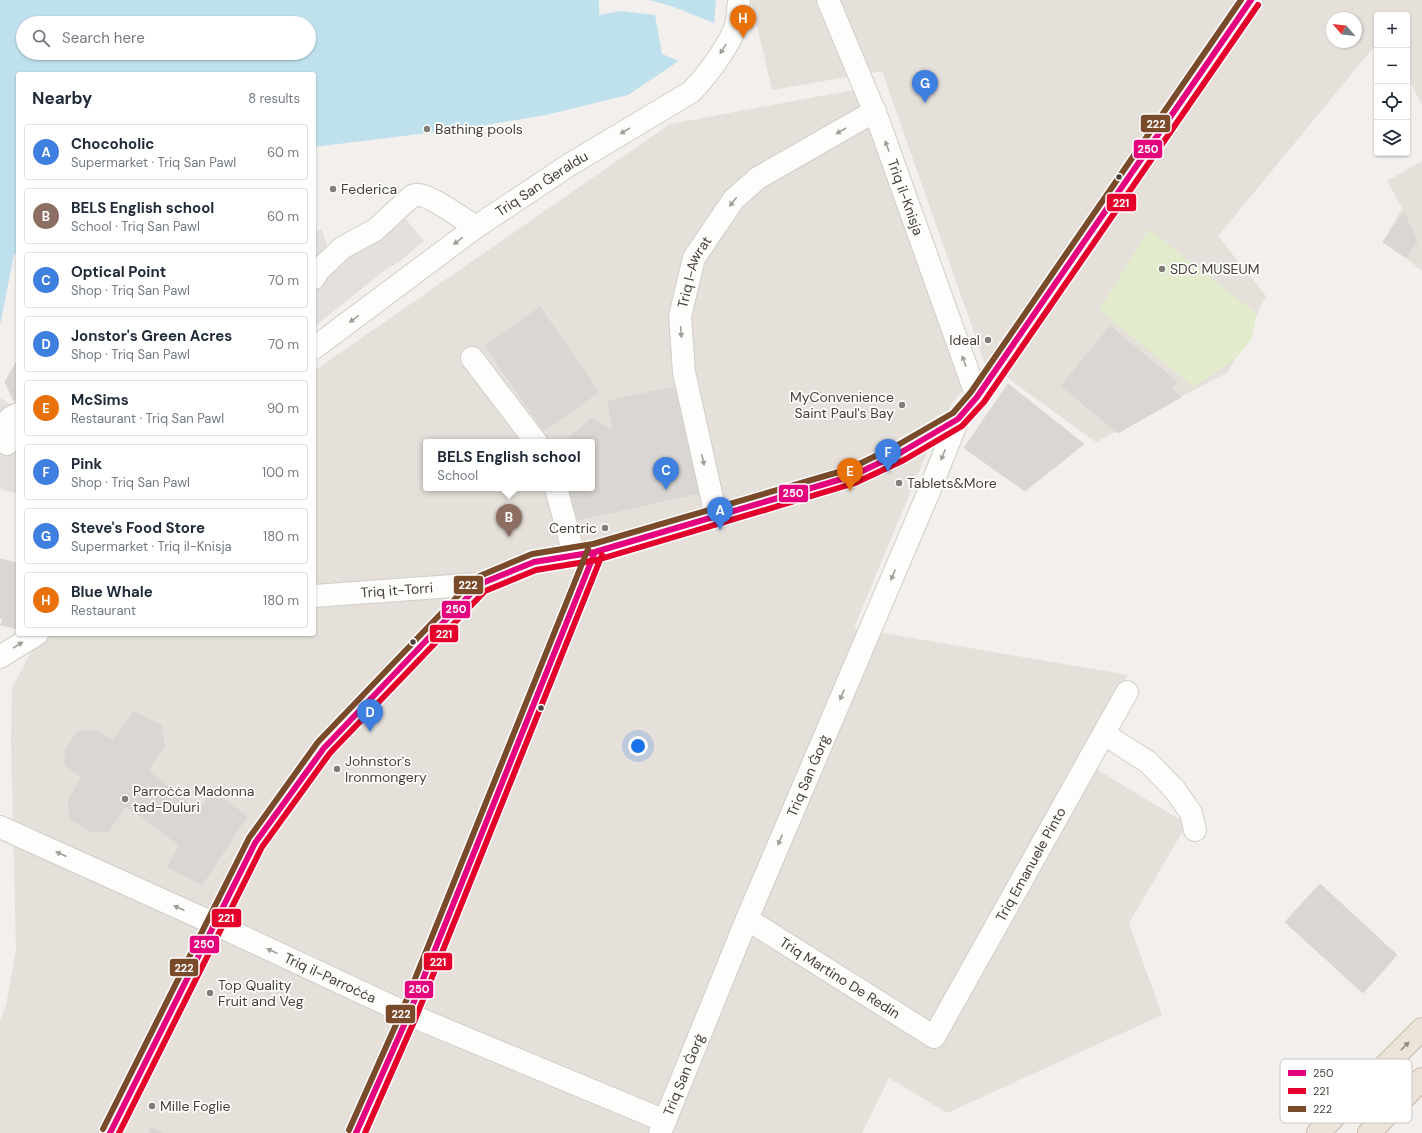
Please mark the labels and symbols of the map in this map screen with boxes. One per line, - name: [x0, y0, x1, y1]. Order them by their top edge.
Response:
- pin: H: [730, 5, 756, 38]
- north arrow: [1326, 12, 1362, 48]
- one-way arrow: [719, 43, 726, 55]
- pin: G: [912, 70, 938, 103]
- line badge: 222: [1140, 114, 1171, 133]
- text: 222: [1146, 117, 1166, 131]
- place label: Bathing pools: [435, 120, 523, 138]
- marker: Bathing pools: [422, 124, 432, 134]
- one-way arrow: [835, 127, 847, 134]
- one-way arrow: [619, 128, 631, 135]
- one-way arrow: [884, 139, 890, 151]
- line badge: 250: [1133, 139, 1163, 159]
- text: 250: [1138, 142, 1159, 156]
- street label: Triq San Ġeraldu: [492, 147, 591, 220]
- street label: Triq il-Knisja: [884, 157, 928, 238]
- unlabelled marker: [1114, 172, 1124, 182]
- place label: Federica: [341, 180, 397, 198]
- marker: Federica: [328, 184, 338, 194]
- line badge: 221: [1106, 193, 1137, 212]
- one-way arrow: [728, 196, 737, 207]
- text: 221: [1113, 196, 1129, 210]
- street label: Triq l-Awrat: [673, 233, 715, 310]
- one-way arrow: [453, 237, 464, 245]
- place label: SDC MUSEUM: [1170, 260, 1259, 278]
- marker: SDC MUSEUM: [1157, 264, 1167, 274]
- one-way arrow: [348, 315, 359, 323]
- one-way arrow: [678, 326, 685, 338]
- place label: Ideal: [949, 331, 980, 349]
- marker: Ideal: [983, 335, 993, 345]
- one-way arrow: [960, 354, 966, 366]
- place label: MyConvenience Saint Paul's Bay: [790, 388, 894, 422]
- marker: MyConvenience Saint Paul's Bay: [897, 400, 907, 410]
- pin: F: [875, 439, 901, 472]
- one-way arrow: [940, 450, 946, 462]
- one-way arrow: [701, 453, 707, 466]
- pin: C: [653, 457, 679, 490]
- pin: E: [837, 458, 863, 491]
- place label: Tablets&More: [907, 474, 997, 492]
- marker: Tablets&More: [894, 478, 904, 488]
- line badge: 250: [778, 484, 809, 503]
- text: 250: [783, 486, 804, 500]
- pin: A: [707, 497, 733, 530]
- pin: B: [496, 504, 522, 537]
- place label: Centric: [549, 519, 597, 537]
- marker: Centric: [600, 523, 610, 533]
- one-way arrow: [890, 570, 896, 582]
- line badge: 222: [453, 575, 484, 595]
- street label: Triq it-Torri: [360, 578, 434, 602]
- text: 222: [458, 578, 478, 592]
- line badge: 250: [441, 600, 471, 619]
- text: 250: [446, 602, 467, 616]
- line badge: 221: [429, 624, 459, 643]
- text: 221: [436, 627, 452, 641]
- unlabelled marker: [408, 637, 418, 647]
- one-way arrow: [12, 642, 24, 649]
- one-way arrow: [839, 689, 845, 701]
- pin: D: [357, 699, 383, 732]
- unlabelled marker: [536, 703, 546, 713]
- street label: Triq San Ġorġ: [783, 732, 834, 819]
- your location: [628, 736, 648, 756]
- place label: Johnstor's Ironmongery: [345, 752, 427, 786]
- marker: Johnstor's Ironmongery: [332, 764, 342, 774]
- place label: Parroċċa Madonna tad-Duluri: [133, 782, 254, 816]
- marker: Parroċċa Madonna tad-Duluri: [120, 794, 130, 804]
- street label: Triq Emanuele Pinto: [991, 804, 1070, 925]
- one-way arrow: [777, 835, 783, 847]
- one-way arrow: [55, 851, 66, 857]
- one-way arrow: [174, 905, 185, 911]
- line badge: 221: [211, 908, 242, 928]
- text: 221: [218, 911, 234, 925]
- street label: Triq Martino De Redin: [776, 933, 904, 1022]
- line badge: 250: [189, 935, 220, 954]
- text: 250: [194, 937, 215, 951]
- one-way arrow: [267, 948, 278, 954]
- street label: Triq il-Parroċċa: [281, 949, 379, 1007]
- line badge: 221: [423, 952, 453, 971]
- text: 221: [430, 955, 446, 969]
- line badge: 222: [169, 958, 199, 977]
- text: 222: [174, 961, 194, 975]
- place label: Top Quality Fruit and Veg: [218, 976, 304, 1010]
- line badge: 250: [404, 980, 434, 999]
- text: 250: [409, 982, 430, 996]
- marker: Top Quality Fruit and Veg: [205, 988, 215, 998]
- line badge: 222: [385, 1004, 416, 1024]
- text: 222: [391, 1007, 411, 1021]
- street label: Triq San Ġorġ: [659, 1031, 709, 1119]
- one-way arrow: [1400, 1041, 1410, 1051]
- legend: [1280, 1059, 1412, 1123]
- text: 250: [1313, 1066, 1334, 1080]
- text: 221: [1313, 1084, 1329, 1098]
- place label: Mille Foglie: [160, 1097, 231, 1115]
- marker: Mille Foglie: [147, 1101, 157, 1111]
- text: 222: [1313, 1102, 1332, 1116]

